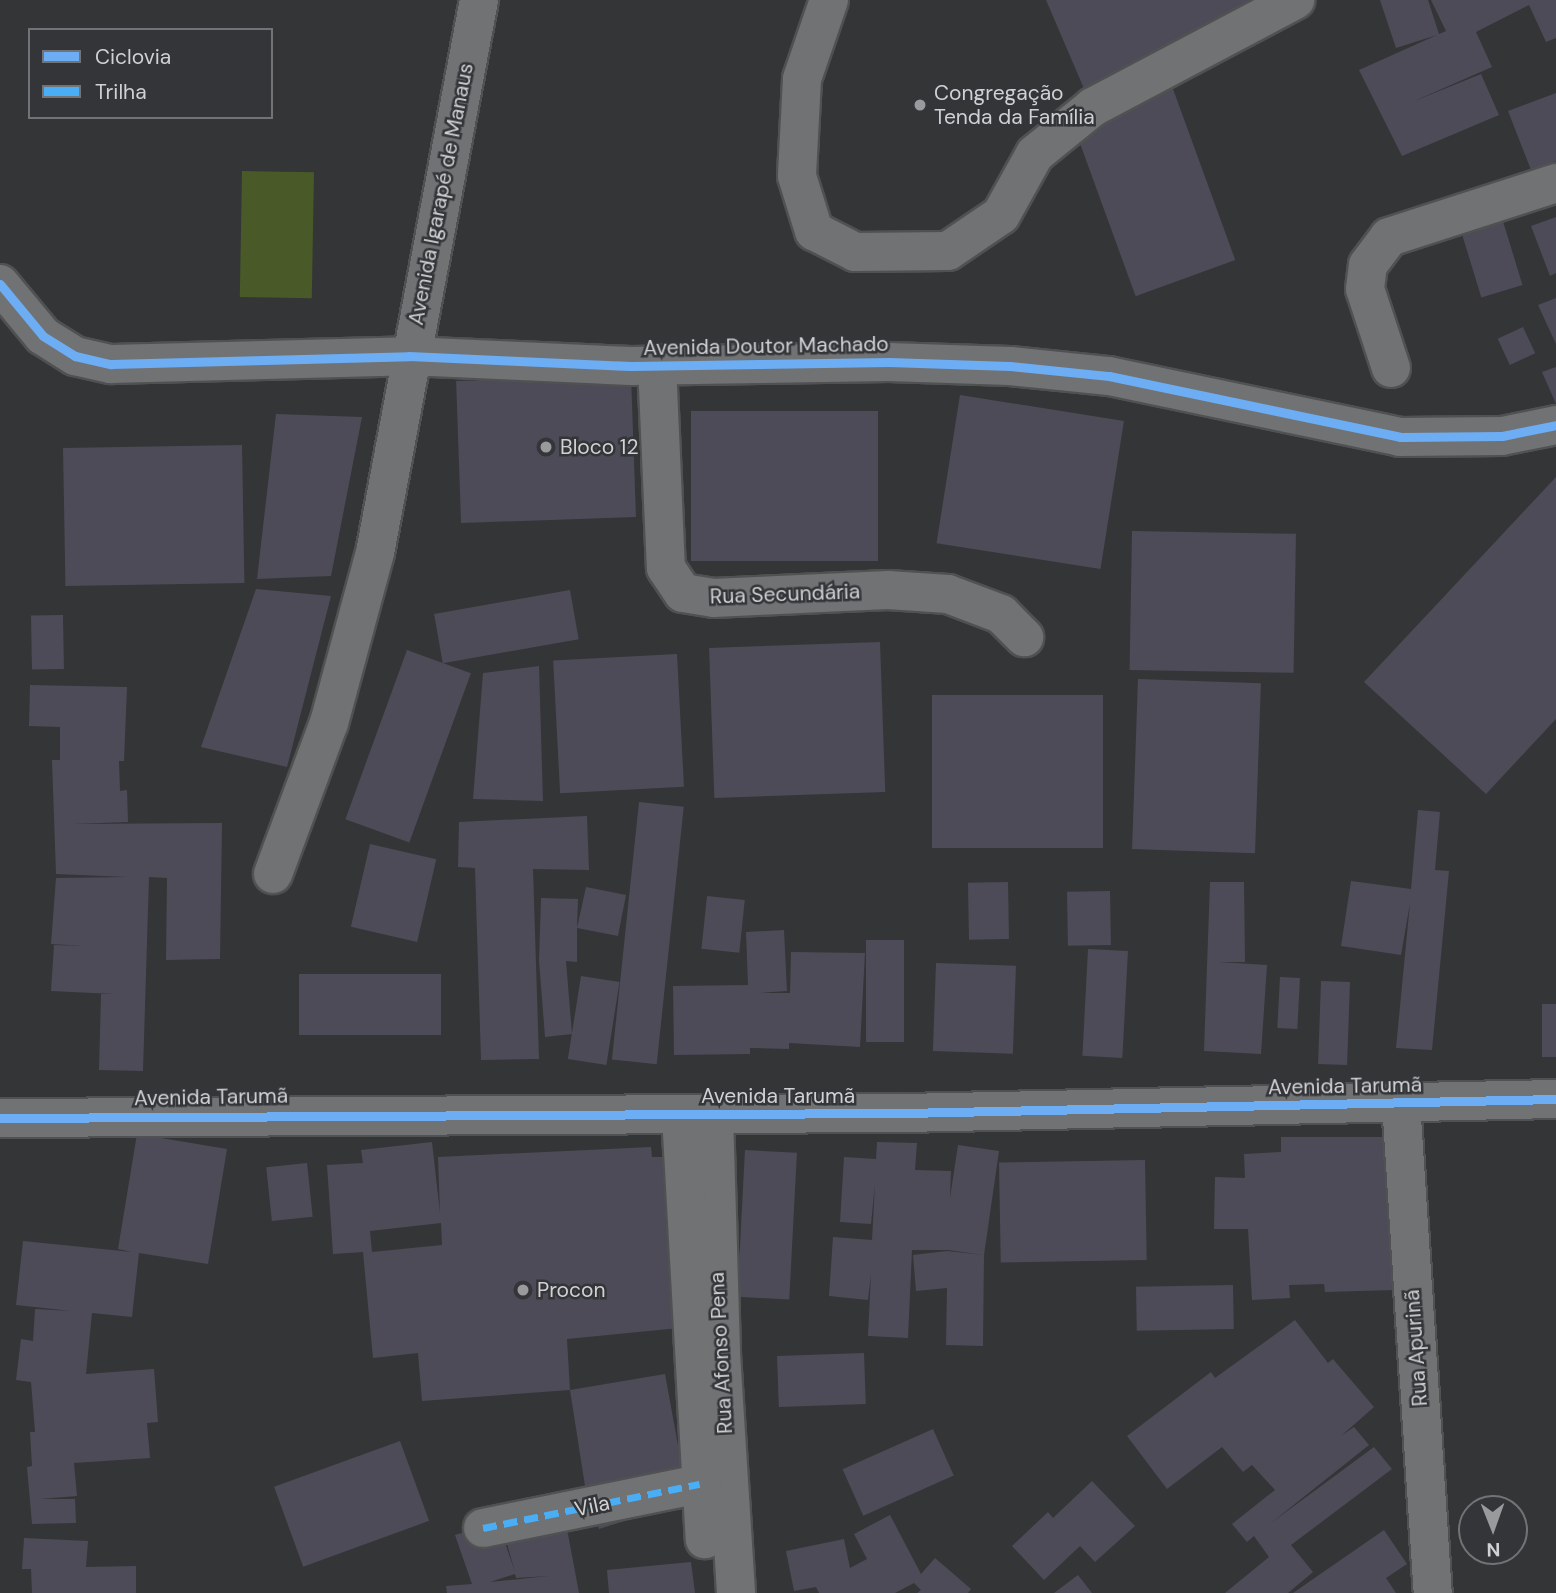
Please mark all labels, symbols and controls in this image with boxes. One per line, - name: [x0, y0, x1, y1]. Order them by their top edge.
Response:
- legend: [28, 28, 273, 119]
- text: Ciclovia: [95, 43, 171, 71]
- street label: Avenida Igarapé de Manaus: [403, 61, 479, 327]
- text: Trilha: [95, 78, 147, 106]
- place label: Congregação Tenda da Família: [934, 80, 1095, 130]
- marker: Congregação Tenda da Família: [912, 97, 928, 113]
- street label: Avenida Doutor Machado: [643, 331, 889, 361]
- place label: Bloco 12: [560, 434, 638, 460]
- marker: Bloco 12: [538, 439, 554, 455]
- street label: Rua Secundária: [709, 579, 861, 609]
- street label: Avenida Tarumã: [1268, 1072, 1422, 1100]
- street label: Avenida Tarumã: [134, 1083, 288, 1111]
- street label: Avenida Tarumã: [701, 1083, 855, 1109]
- street label: Rua Afonso Pena: [704, 1272, 738, 1434]
- place label: Procon: [537, 1277, 606, 1303]
- marker: Procon: [515, 1282, 531, 1298]
- street label: Rua Apurinã: [1399, 1289, 1433, 1407]
- street label: Vila: [572, 1490, 612, 1522]
- north arrow: [1458, 1495, 1528, 1565]
- text: N: [1486, 1537, 1500, 1562]

